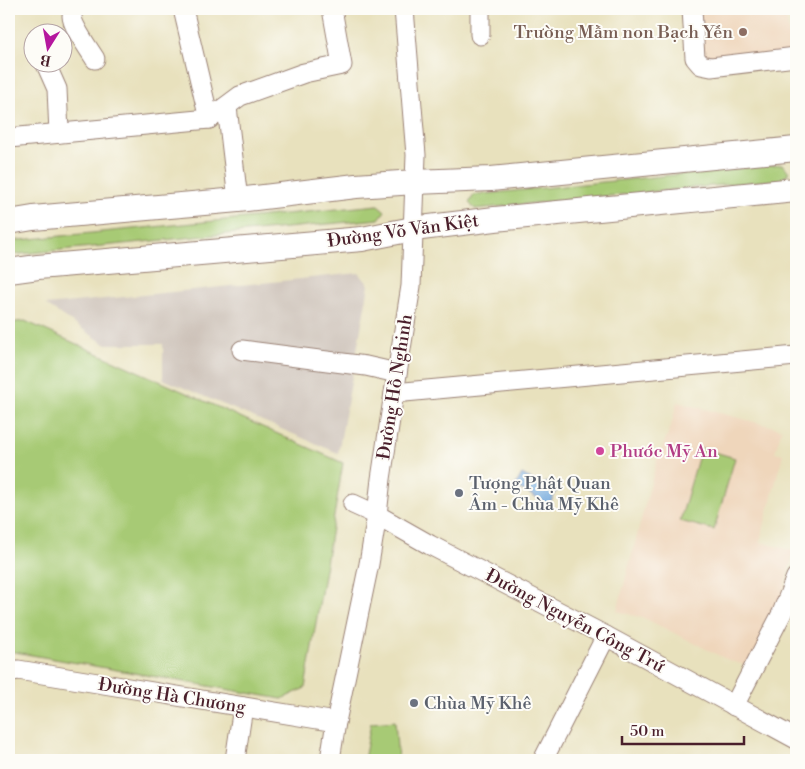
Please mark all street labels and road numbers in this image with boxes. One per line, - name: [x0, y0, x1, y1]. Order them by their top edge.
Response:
- street label: Đường Võ Văn Kiệt: [326, 209, 481, 253]
- street label: Đường Hồ Nghinh: [372, 312, 418, 461]
- street label: Đường Nguyễn Công Trứ: [481, 564, 669, 678]
- street label: Đường Hà Chương: [97, 673, 248, 719]

